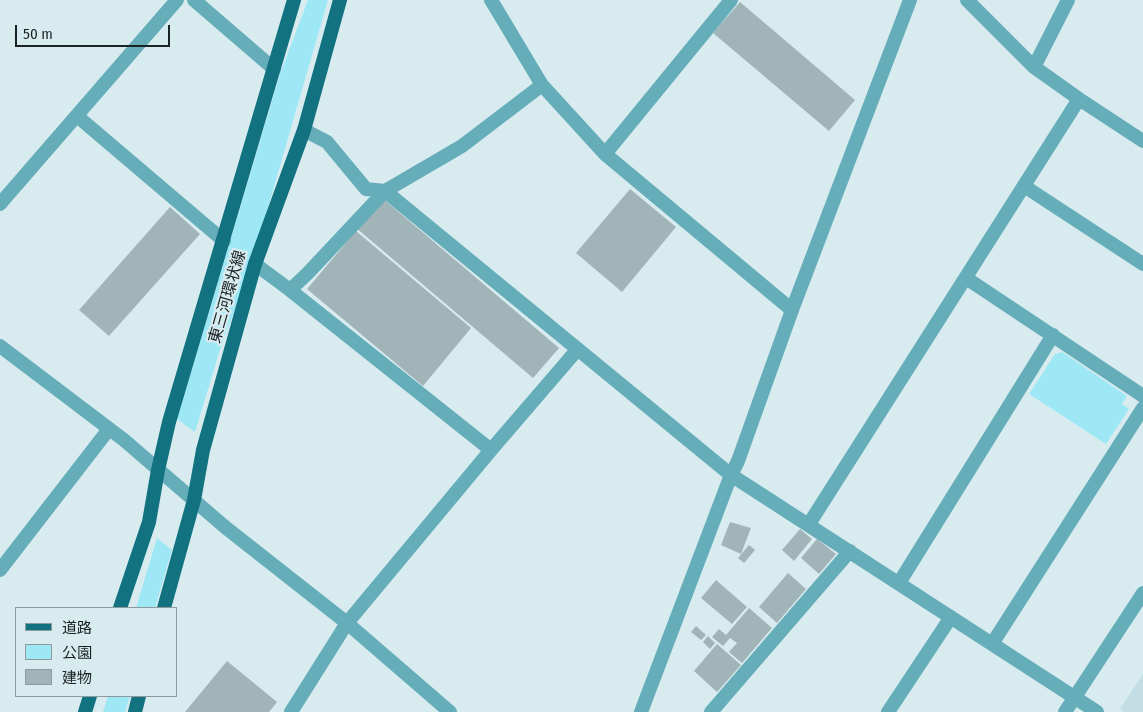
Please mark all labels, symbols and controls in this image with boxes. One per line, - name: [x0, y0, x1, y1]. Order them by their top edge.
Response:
- scale bar: [18, 15, 172, 47]
- text: 50 m: [23, 25, 53, 43]
- street label: 東三河環状線: [206, 248, 250, 346]
- legend: [15, 607, 178, 697]
- text: 道路: [62, 619, 92, 637]
- text: 公園: [62, 644, 92, 662]
- text: 建物: [62, 669, 92, 687]

